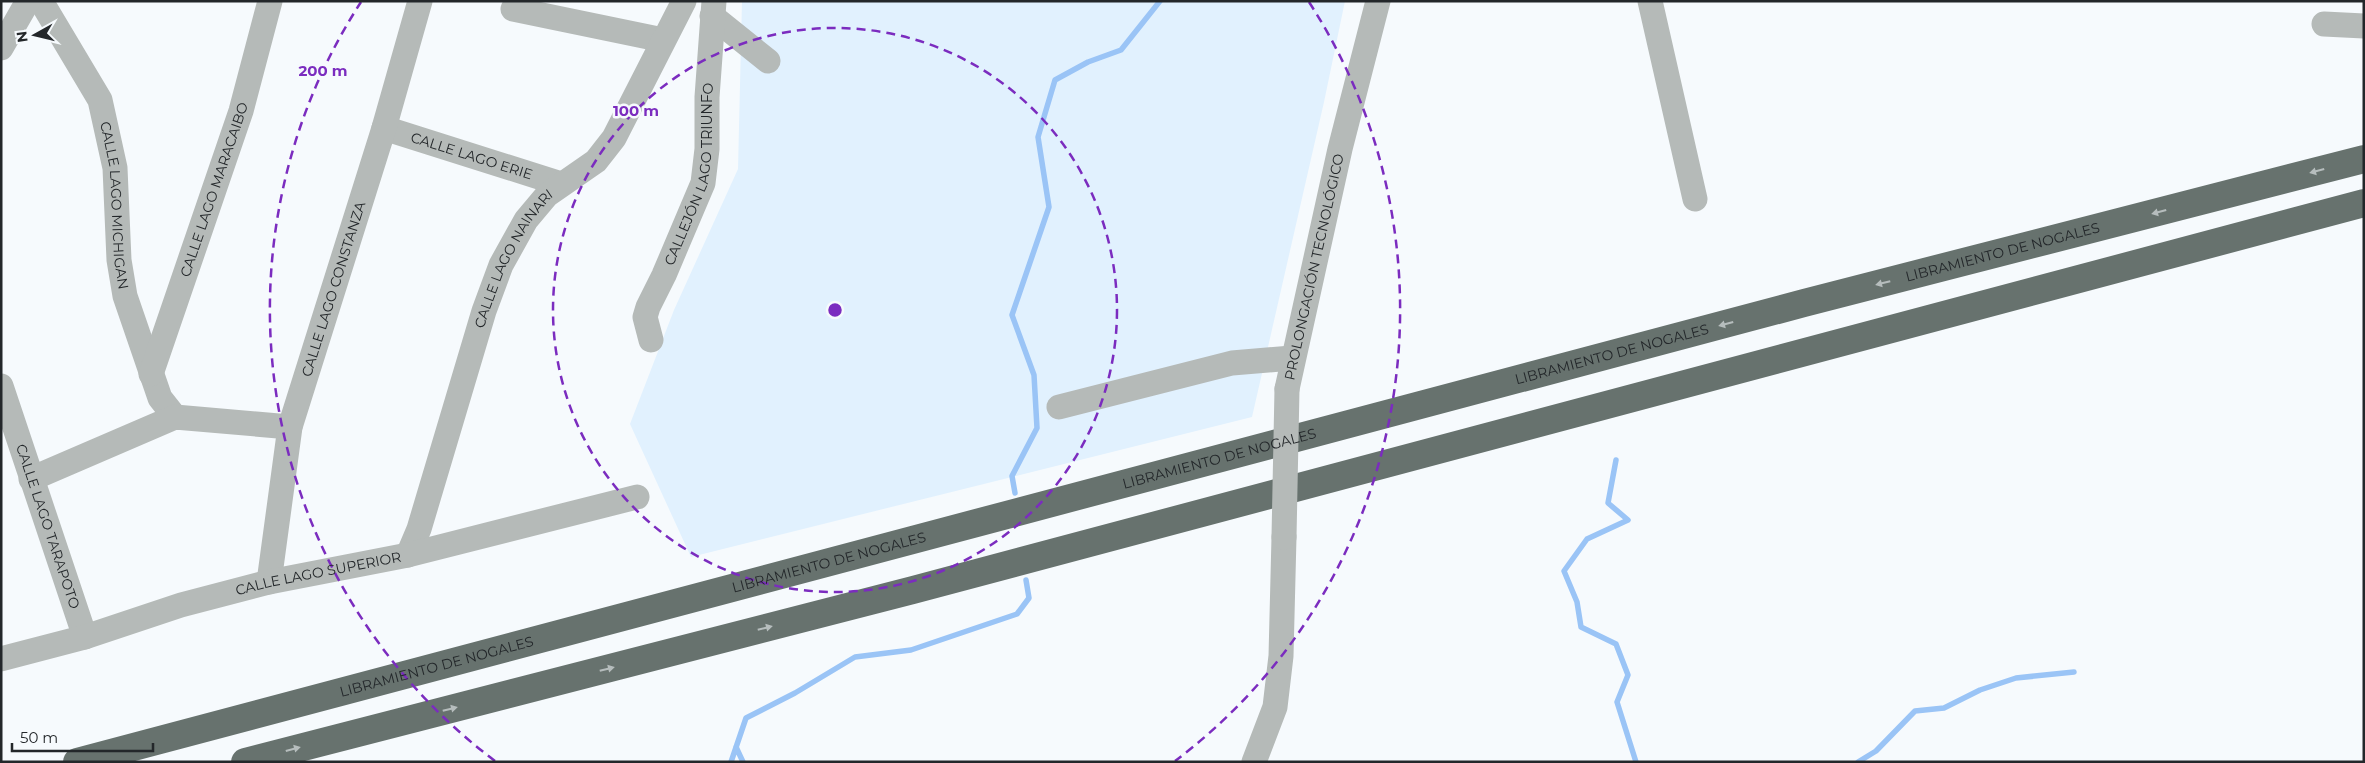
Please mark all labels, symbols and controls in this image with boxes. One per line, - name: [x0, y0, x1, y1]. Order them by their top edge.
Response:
- north arrow: [10, 10, 60, 60]
- text: N: [12, 30, 32, 44]
- text: 200 m: [298, 61, 348, 80]
- street label: CALLEJÓN LAGO TRIUNFO: [660, 82, 717, 268]
- street label: CALLE LAGO MARACAIBO: [176, 100, 252, 279]
- text: 100 m: [613, 101, 659, 120]
- street label: CALLE LAGO MICHIGAN: [96, 120, 133, 291]
- street label: CALLE LAGO ERIE: [409, 128, 535, 183]
- street label: PROLONGACIÓN TECNOLÓGICO: [1280, 152, 1348, 382]
- one-way arrow: [2309, 167, 2324, 175]
- street label: CALLE LAGO NAINARI: [470, 185, 556, 330]
- street label: CALLE LAGO CONSTANZA: [297, 198, 370, 379]
- one-way arrow: [2152, 208, 2167, 216]
- street label: LIBRAMIENTO DE NOGALES: [1904, 218, 2102, 286]
- one-way arrow: [1876, 279, 1891, 287]
- centre of rings: [826, 301, 844, 319]
- street label: LIBRAMIENTO DE NOGALES: [1513, 320, 1711, 388]
- one-way arrow: [1719, 320, 1734, 328]
- street label: LIBRAMIENTO DE NOGALES: [1120, 424, 1318, 493]
- street label: CALLE LAGO TARAPOTO: [12, 442, 84, 611]
- street label: LIBRAMIENTO DE NOGALES: [730, 528, 928, 597]
- street label: CALLE LAGO SUPERIOR: [233, 548, 403, 599]
- one-way arrow: [757, 624, 772, 632]
- street label: LIBRAMIENTO DE NOGALES: [338, 632, 535, 701]
- one-way arrow: [600, 664, 615, 672]
- one-way arrow: [442, 705, 457, 713]
- scale bar: [12, 720, 154, 752]
- text: 50 m: [20, 728, 58, 747]
- one-way arrow: [285, 745, 300, 753]

